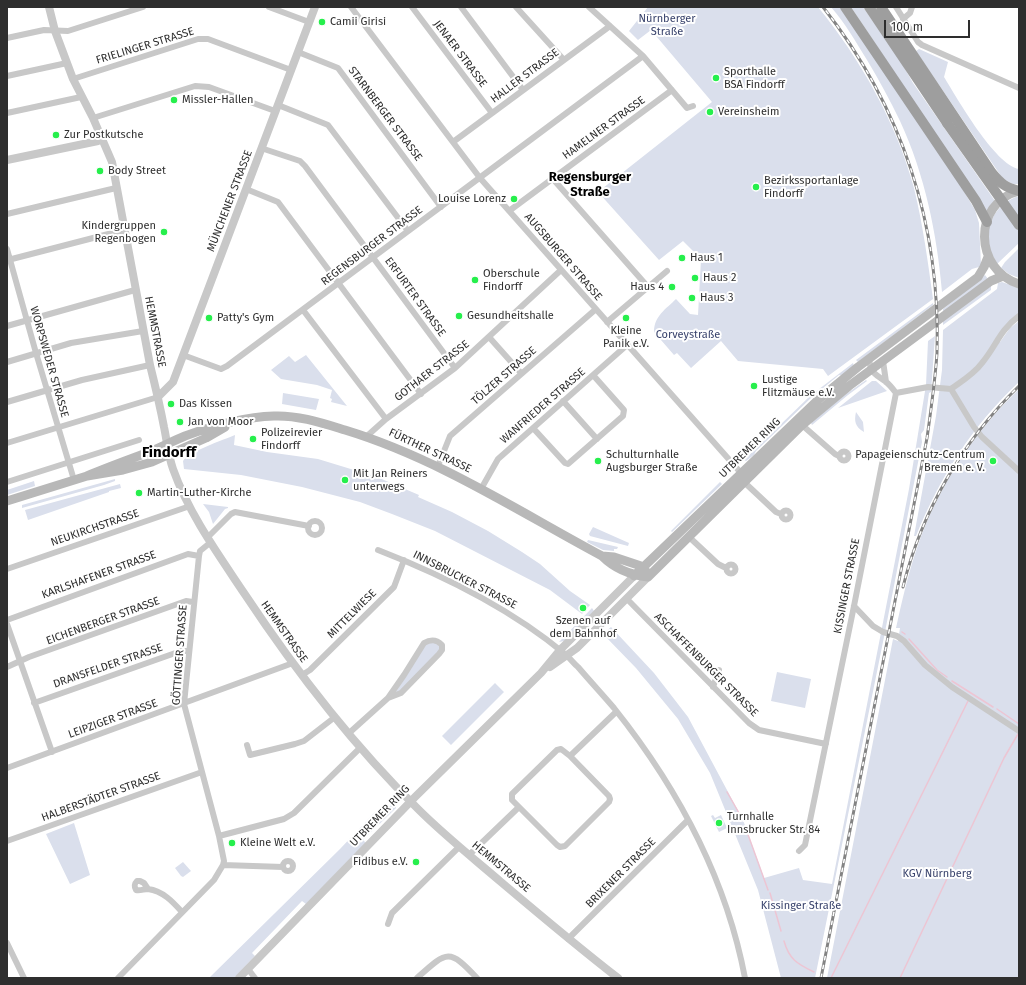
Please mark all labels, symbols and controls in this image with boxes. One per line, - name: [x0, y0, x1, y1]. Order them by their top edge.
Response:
- park label: Nürnberger Straße: [638, 12, 696, 38]
- scale bar: [886, 12, 972, 38]
- place label: Camii Girisi: [330, 15, 386, 29]
- marker: Camii Girisi: [317, 17, 327, 27]
- street label: JENAER STRASSE: [430, 18, 490, 90]
- text: 100 m: [891, 20, 923, 34]
- street label: FRIELINGER STRASSE: [94, 25, 196, 67]
- street label: HALLER STRASSE: [488, 46, 562, 106]
- street label: STARNBERGER STRASSE: [345, 64, 425, 164]
- place label: Sporthalle BSA Findorff: [724, 65, 785, 91]
- marker: Sporthalle BSA Findorff: [711, 73, 721, 83]
- place label: Missler-Hallen: [182, 93, 253, 107]
- street label: HAMELNER STRASSE: [560, 94, 648, 162]
- marker: Missler-Hallen: [169, 95, 179, 105]
- place label: Vereinsheim: [718, 105, 779, 119]
- marker: Vereinsheim: [705, 107, 715, 117]
- place label: Zur Postkutsche: [64, 128, 143, 142]
- marker: Zur Postkutsche: [51, 130, 61, 140]
- street label: MÜNCHENER STRASSE: [204, 148, 256, 254]
- place label: Body Street: [108, 164, 166, 178]
- marker: Body Street: [95, 166, 105, 176]
- district label: Regensburger Straße: [549, 169, 631, 200]
- place label: Bezirkssportanlage Findorff: [764, 174, 859, 200]
- marker: Bezirkssportanlage Findorff: [751, 182, 761, 192]
- place label: Louise Lorenz: [438, 192, 506, 206]
- marker: Louise Lorenz: [509, 194, 519, 204]
- street label: REGENSBURGER STRASSE: [319, 203, 425, 289]
- street label: AUGSBURGER STRASSE: [521, 211, 605, 303]
- place label: Kindergruppen Regenbogen: [81, 219, 156, 245]
- marker: Kindergruppen Regenbogen: [159, 227, 169, 237]
- place label: Haus 1: [690, 251, 723, 265]
- marker: Haus 1: [677, 253, 687, 263]
- street label: ERFURTER STRASSE: [382, 255, 448, 339]
- place label: Oberschule Findorff: [483, 267, 540, 293]
- place label: Haus 2: [703, 271, 736, 285]
- marker: Haus 2: [690, 273, 700, 283]
- marker: Oberschule Findorff: [470, 275, 480, 285]
- place label: Haus 4: [630, 280, 664, 294]
- marker: Haus 4: [667, 282, 677, 292]
- place label: Haus 3: [700, 291, 733, 305]
- marker: Haus 3: [687, 293, 697, 303]
- street label: HEMMSTRASSE: [142, 295, 168, 369]
- street label: WORPSWEDER STRASSE: [27, 305, 71, 419]
- place label: Gesundheitshalle: [467, 309, 554, 323]
- place label: Patty's Gym: [217, 311, 274, 325]
- marker: Gesundheitshalle: [454, 311, 464, 321]
- marker: Patty's Gym: [204, 313, 214, 323]
- marker: Kleine Panik e.V.: [621, 313, 631, 323]
- place label: Kleine Panik e.V.: [603, 324, 649, 350]
- park label: Corveystraße: [656, 328, 720, 342]
- street label: GOTHAER STRASSE: [392, 338, 472, 404]
- street label: TÖLZER STRASSE: [469, 344, 539, 408]
- street label: WANFRIEDER STRASSE: [498, 365, 588, 447]
- place label: Lustige Flitzmäuse e.V.: [762, 373, 834, 399]
- marker: Lustige Flitzmäuse e.V.: [749, 381, 759, 391]
- place label: Das Kissen: [179, 397, 232, 411]
- marker: Das Kissen: [166, 399, 176, 409]
- place label: Jan von Moor: [188, 415, 254, 429]
- street label: UTBREMER RING: [716, 415, 784, 481]
- marker: Jan von Moor: [175, 417, 185, 427]
- place label: Polizeirevier Findorff: [261, 426, 322, 452]
- street label: FÜRTHER STRASSE: [386, 426, 474, 476]
- marker: Polizeirevier Findorff: [248, 434, 258, 444]
- district label: Findorff: [142, 444, 196, 462]
- place label: Schulturnhalle Augsburger Straße: [606, 448, 698, 474]
- place label: Papageienschutz-Centrum Bremen e. V.: [855, 448, 985, 474]
- marker: Schulturnhalle Augsburger Straße: [593, 456, 603, 466]
- marker: Papageienschutz-Centrum Bremen e. V.: [988, 456, 998, 466]
- place label: Mit Jan Reiners unterwegs: [353, 467, 427, 493]
- marker: Mit Jan Reiners unterwegs: [340, 475, 350, 485]
- place label: Martin-Luther-Kirche: [147, 486, 251, 500]
- marker: Martin-Luther-Kirche: [134, 488, 144, 498]
- street label: NEUKIRCHSTRASSE: [49, 507, 141, 549]
- street label: KISSINGER STRASSE: [831, 537, 863, 635]
- street label: KARLSHAFENER STRASSE: [40, 548, 158, 602]
- street label: INNSBRUCKER STRASSE: [411, 548, 519, 612]
- street label: MITTELWIESE: [325, 587, 379, 641]
- street label: EICHENBERGER STRASSE: [44, 594, 162, 648]
- street label: HEMMSTRASSE: [258, 599, 310, 665]
- marker: Szenen auf dem Bahnhof: [578, 603, 588, 613]
- street label: GÖTTINGER STRASSE: [170, 604, 190, 706]
- street label: ASCHAFFENBURGER STRASSE: [651, 610, 761, 720]
- place label: Szenen auf dem Bahnhof: [549, 614, 617, 640]
- street label: DRANSFELDER STRASSE: [51, 641, 165, 691]
- street label: LEIPZIGER STRASSE: [67, 697, 159, 741]
- street label: HALBERSTÄDTER STRASSE: [40, 769, 162, 825]
- street label: UTBREMER RING: [347, 782, 413, 850]
- place label: Turnhalle Innsbrucker Str. 84: [727, 810, 820, 836]
- marker: Turnhalle Innsbrucker Str. 84: [714, 818, 724, 828]
- street label: BRIXENER STRASSE: [583, 835, 659, 911]
- place label: Kleine Welt e.V.: [240, 836, 315, 850]
- marker: Kleine Welt e.V.: [227, 838, 237, 848]
- street label: HEMMSTRASSE: [469, 839, 533, 895]
- place label: Fidibus e.V.: [353, 855, 408, 869]
- marker: Fidibus e.V.: [411, 857, 421, 867]
- park label: KGV Nürnberg: [902, 867, 972, 881]
- park label: Kissinger Straße: [761, 899, 841, 913]

